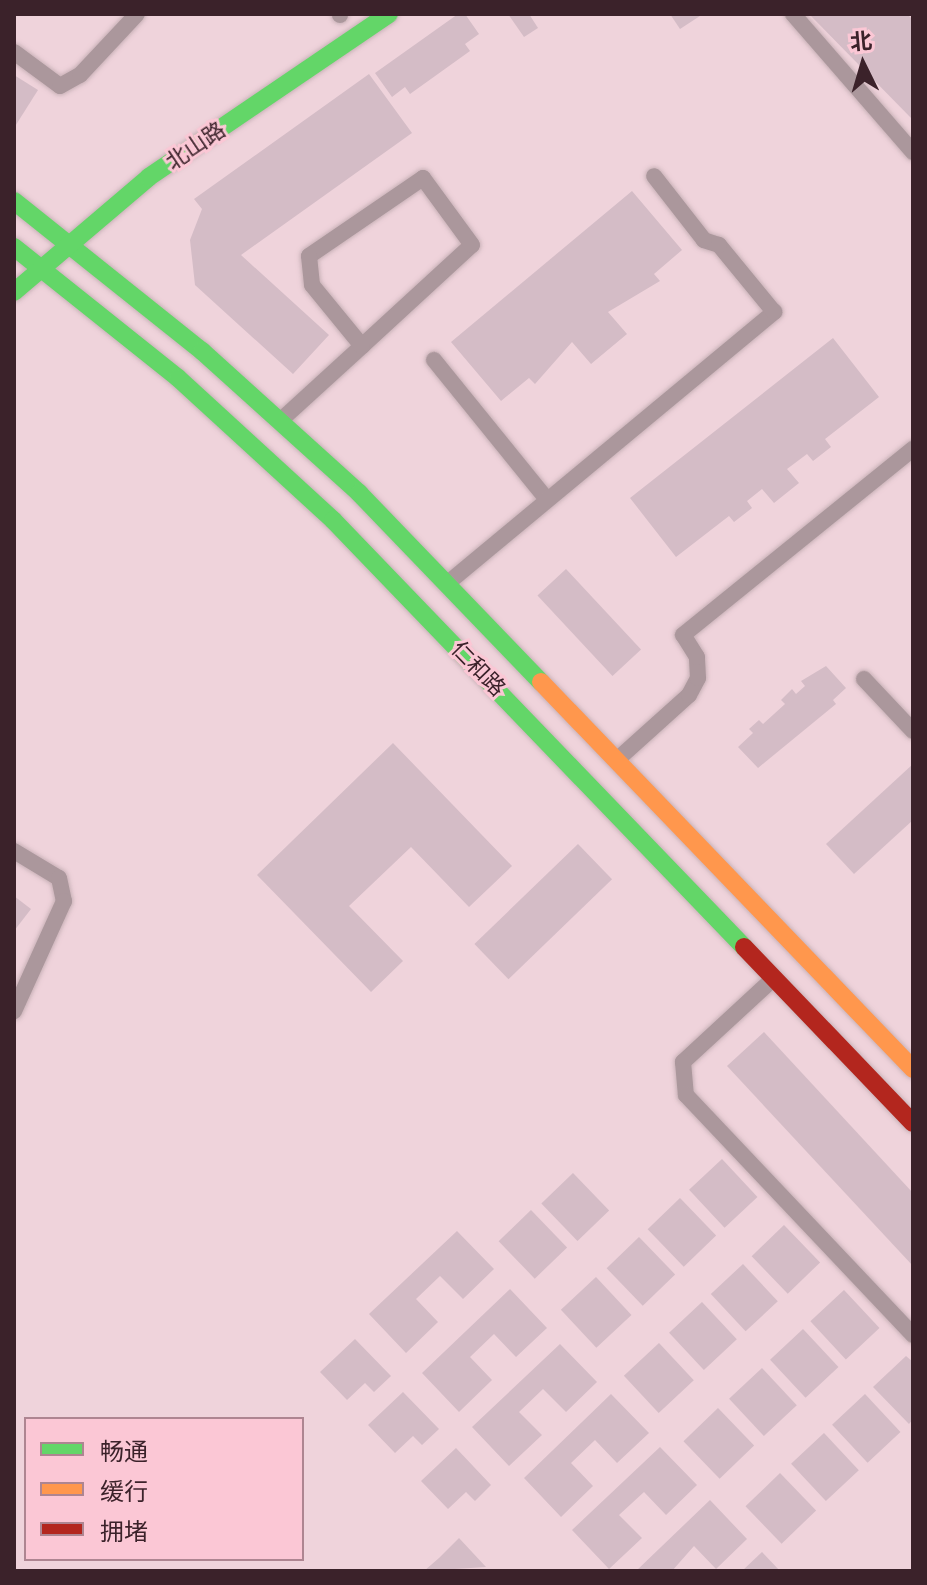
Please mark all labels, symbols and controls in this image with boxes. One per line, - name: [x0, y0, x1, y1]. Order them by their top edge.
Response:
- north arrow: [823, 24, 903, 104]
- text: 北: [849, 24, 873, 56]
- street label: 北山路: [160, 116, 230, 174]
- street label: 仁和路: [447, 635, 511, 701]
- legend: [24, 1417, 304, 1561]
- text: 畅通: [100, 1434, 148, 1467]
- text: 缓行: [100, 1474, 148, 1507]
- text: 拥堵: [100, 1514, 148, 1547]

